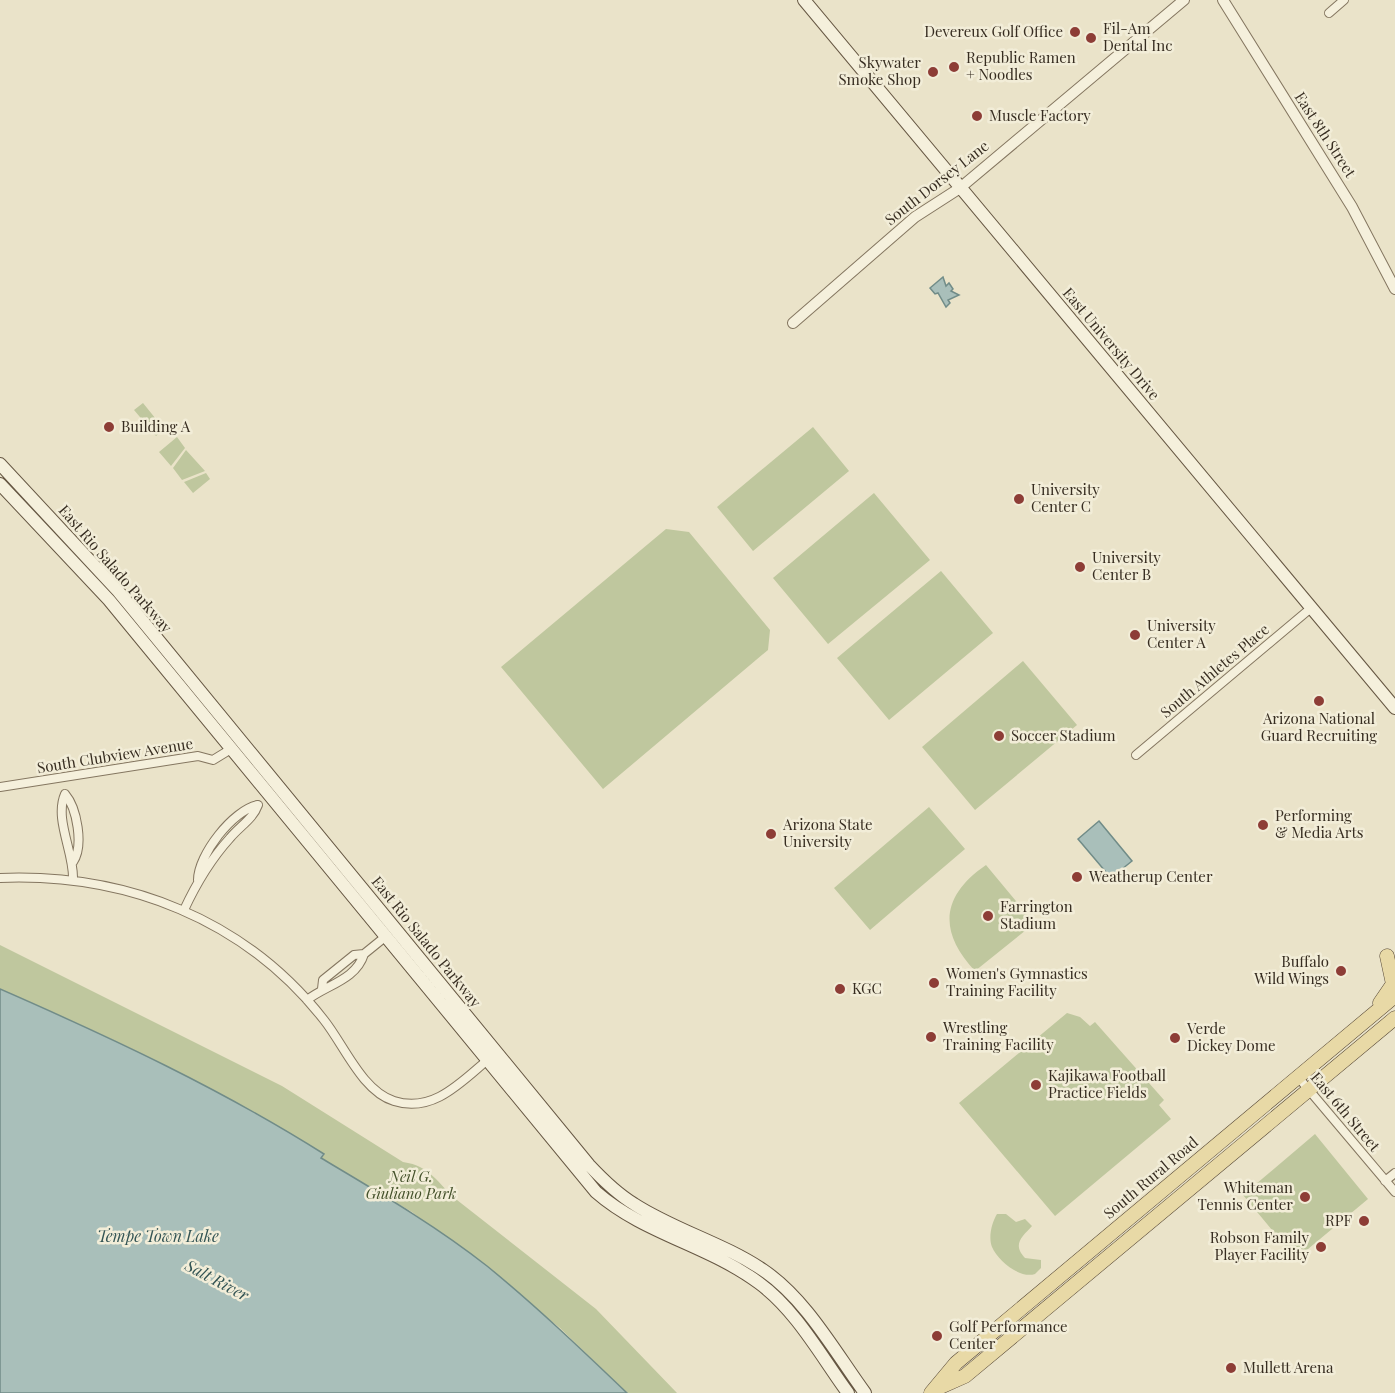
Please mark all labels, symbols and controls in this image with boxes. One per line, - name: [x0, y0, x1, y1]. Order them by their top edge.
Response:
- place label: Fil-Am Dental Inc: [1103, 18, 1173, 55]
- place label: Devereux Golf Office: [924, 21, 1063, 41]
- marker: Devereux Golf Office: [1068, 25, 1082, 39]
- marker: Fil-Am Dental Inc: [1084, 31, 1098, 45]
- place label: Republic Ramen + Noodles: [966, 47, 1076, 84]
- place label: Skywater Smoke Shop: [838, 52, 921, 89]
- marker: Republic Ramen + Noodles: [947, 60, 961, 74]
- marker: Skywater Smoke Shop: [926, 65, 940, 79]
- street label: East 8th Street: [1291, 88, 1361, 182]
- place label: Muscle Factory: [989, 105, 1091, 125]
- marker: Muscle Factory: [970, 109, 984, 123]
- street label: South Dorsey Lane: [880, 135, 992, 229]
- street label: East University Drive: [1059, 283, 1165, 404]
- place label: Building A: [121, 416, 191, 436]
- marker: Building A: [102, 420, 116, 434]
- place label: University Center C: [1031, 479, 1100, 516]
- marker: University Center C: [1012, 492, 1026, 506]
- street label: East Rio Salado Parkway: [55, 500, 177, 637]
- place label: University Center B: [1092, 547, 1161, 584]
- marker: University Center B: [1073, 560, 1087, 574]
- place label: University Center A: [1147, 615, 1216, 652]
- street label: South Athletes Place: [1156, 619, 1273, 722]
- marker: University Center A: [1128, 628, 1142, 642]
- marker: Arizona National Guard Recruiting: [1312, 694, 1326, 708]
- place label: Arizona National Guard Recruiting: [1261, 708, 1377, 745]
- place label: Soccer Stadium: [1011, 725, 1116, 745]
- marker: Soccer Stadium: [992, 729, 1006, 743]
- street label: South Clubview Avenue: [35, 733, 194, 777]
- place label: Performing & Media Arts: [1275, 805, 1363, 842]
- place label: Arizona State University: [782, 814, 873, 851]
- marker: Performing & Media Arts: [1256, 818, 1270, 832]
- marker: Arizona State University: [764, 827, 778, 841]
- place label: Weatherup Center: [1088, 866, 1213, 886]
- marker: Weatherup Center: [1070, 870, 1084, 884]
- street label: East Rio Salado Parkway: [368, 872, 486, 1011]
- place label: Farrington Stadium: [1000, 896, 1073, 933]
- marker: Farrington Stadium: [981, 909, 995, 923]
- place label: Buffalo Wild Wings: [1253, 951, 1329, 988]
- place label: Women's Gymnastics Training Facility: [945, 963, 1088, 1000]
- marker: Buffalo Wild Wings: [1334, 964, 1348, 978]
- marker: Women's Gymnastics Training Facility: [927, 976, 941, 990]
- place label: KGC: [852, 978, 882, 998]
- marker: KGC: [833, 982, 847, 996]
- place label: Wrestling Training Facility: [942, 1017, 1054, 1054]
- place label: Verde Dickey Dome: [1186, 1018, 1276, 1055]
- marker: Wrestling Training Facility: [924, 1030, 938, 1044]
- marker: Verde Dickey Dome: [1168, 1031, 1182, 1045]
- place label: Kajikawa Football Practice Fields: [1048, 1065, 1166, 1102]
- street label: East 6th Street: [1307, 1067, 1385, 1156]
- marker: Kajikawa Football Practice Fields: [1029, 1078, 1043, 1092]
- street label: South Rural Road: [1099, 1132, 1202, 1223]
- park label: Neil G. Giuliano Park: [366, 1166, 457, 1203]
- place label: Whiteman Tennis Center: [1198, 1177, 1293, 1214]
- marker: Whiteman Tennis Center: [1298, 1190, 1312, 1204]
- place label: RPF: [1325, 1210, 1352, 1230]
- marker: RPF: [1357, 1214, 1371, 1228]
- water label: Tempe Town Lake: [97, 1225, 219, 1246]
- place label: Robson Family Player Facility: [1210, 1227, 1309, 1264]
- marker: Robson Family Player Facility: [1314, 1240, 1328, 1254]
- water label: Salt River: [181, 1254, 254, 1306]
- place label: Golf Performance Center: [949, 1316, 1068, 1353]
- marker: Golf Performance Center: [930, 1329, 944, 1343]
- place label: Mullett Arena: [1243, 1357, 1334, 1377]
- marker: Mullett Arena: [1224, 1361, 1238, 1375]

